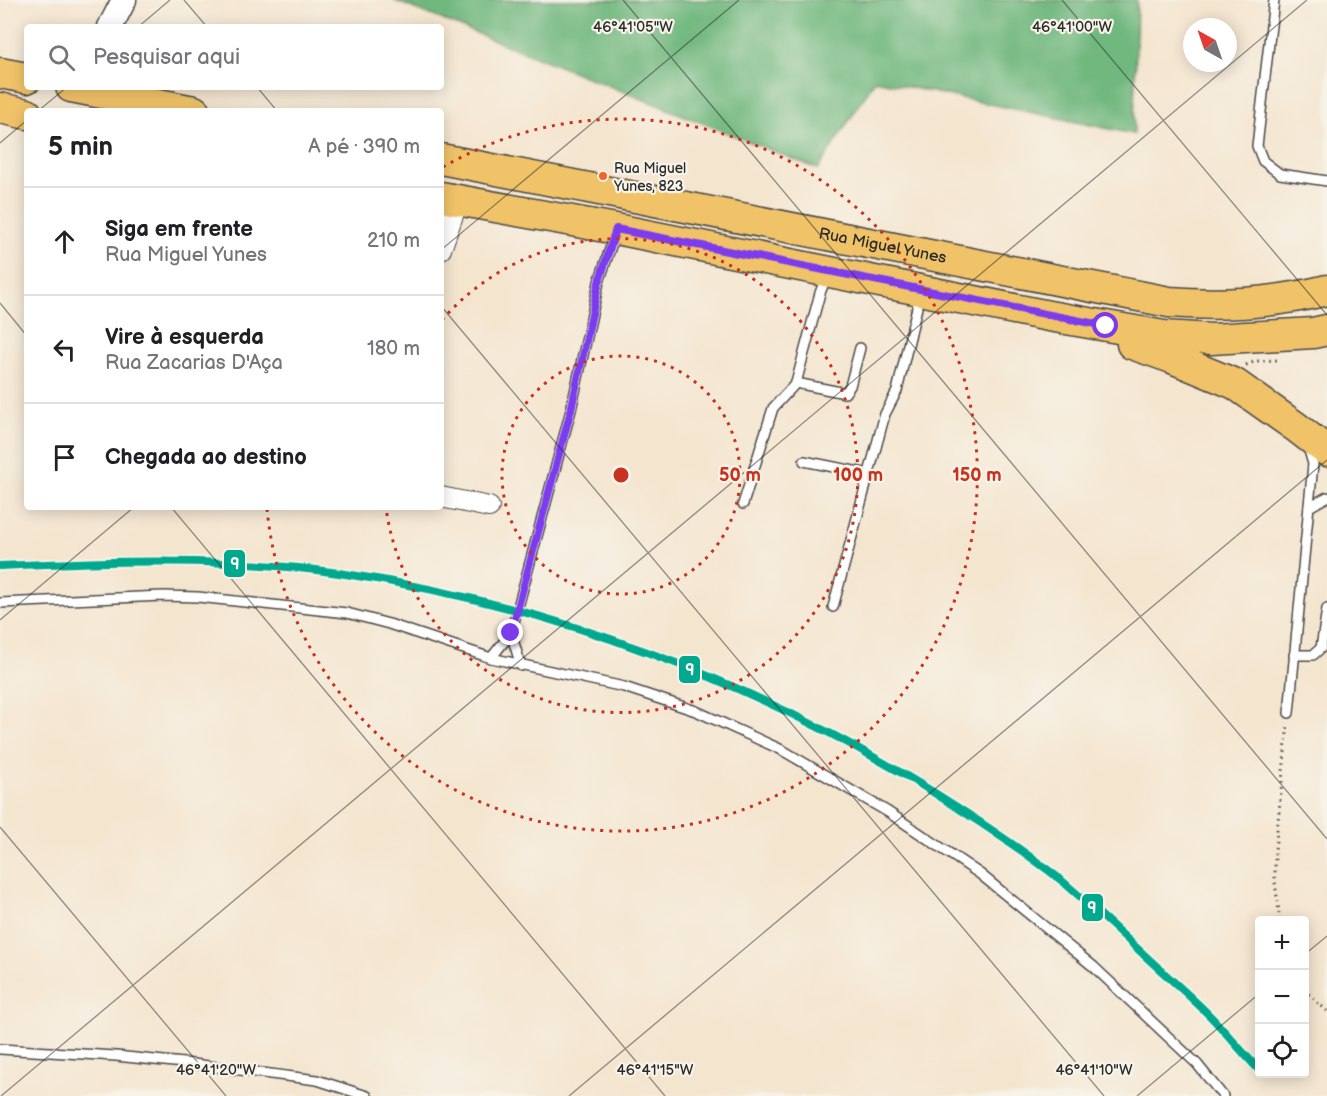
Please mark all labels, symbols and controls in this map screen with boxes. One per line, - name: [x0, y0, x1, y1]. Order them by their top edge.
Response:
- text: 46°41'05"W: [593, 18, 673, 37]
- text: 46°41'00"W: [1032, 18, 1112, 37]
- north arrow: [1183, 18, 1237, 72]
- search box: [24, 24, 444, 90]
- icon: search: [45, 41, 78, 74]
- text: Pesquisar aqui: [93, 44, 240, 71]
- text: 5 min: [48, 132, 113, 163]
- text: A pé · 390 m: [308, 135, 420, 159]
- place label: Rua Miguel Yunes, 823: [613, 160, 686, 195]
- marker: Rua Miguel Yunes, 823: [597, 170, 609, 182]
- text: Siga em frente: [105, 216, 253, 243]
- street label: Rua Miguel Yunes: [817, 224, 948, 268]
- icon: ahead: [48, 225, 81, 258]
- text: 210 m: [367, 229, 420, 253]
- text: Rua Miguel Yunes: [105, 243, 267, 267]
- route start: [1092, 312, 1118, 338]
- text: Vire à esquerda: [105, 324, 264, 351]
- icon: left: [48, 333, 81, 366]
- text: 180 m: [367, 337, 420, 361]
- text: Rua Zacarias D'Aça: [105, 351, 283, 375]
- icon: arrive: [48, 441, 81, 474]
- text: Chegada ao destino: [105, 444, 307, 471]
- centre of rings: [611, 465, 631, 485]
- text: 50 m: [719, 465, 761, 486]
- text: 100 m: [833, 465, 883, 486]
- text: 150 m: [952, 465, 1002, 486]
- line badge: 9: [223, 549, 246, 578]
- text: 9: [230, 555, 240, 574]
- route end: [497, 619, 523, 645]
- line badge: 9: [678, 655, 701, 684]
- text: 9: [685, 661, 695, 680]
- line badge: 9: [1081, 893, 1104, 922]
- text: 9: [1087, 899, 1097, 918]
- map controls: [1255, 916, 1309, 1078]
- button: +: [1255, 916, 1309, 970]
- button: −: [1255, 970, 1309, 1024]
- button: locate: [1255, 1024, 1309, 1078]
- text: 46°41'20"W: [176, 1061, 256, 1080]
- text: 46°41'15"W: [617, 1061, 694, 1080]
- text: 46°41'10"W: [1055, 1061, 1133, 1080]

